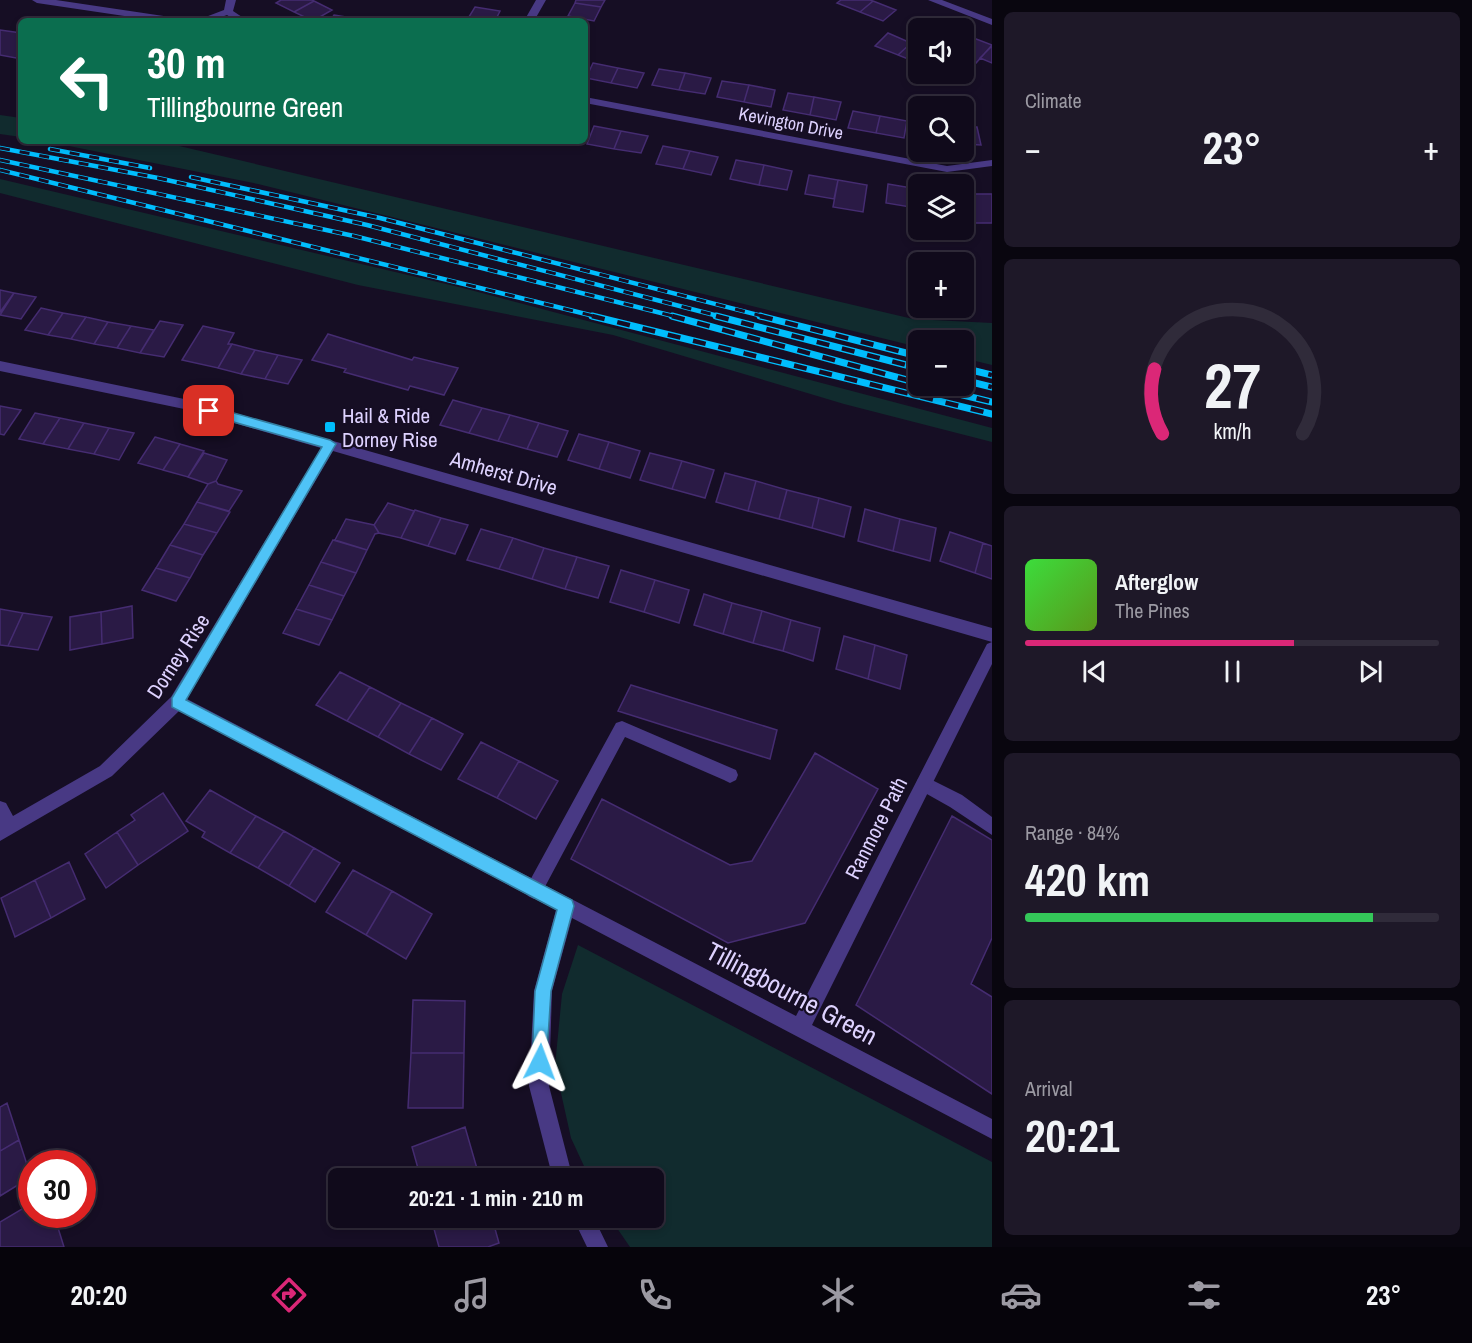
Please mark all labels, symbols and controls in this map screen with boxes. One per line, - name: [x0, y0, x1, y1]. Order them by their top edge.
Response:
- map controls: [908, 18, 974, 396]
- button: sound: [908, 18, 974, 84]
- text: 30 m: [147, 35, 226, 91]
- icon: left: [48, 42, 126, 120]
- text: Climate: [1025, 87, 1082, 114]
- text: Tillingbourne Green: [147, 89, 343, 125]
- button: search: [908, 96, 974, 162]
- street label: Kevington Drive: [737, 101, 845, 145]
- text: 23°: [1202, 117, 1262, 178]
- text: −: [1025, 126, 1041, 170]
- text: +: [1423, 126, 1439, 170]
- button: layers: [908, 174, 974, 240]
- button: +: [908, 252, 974, 318]
- button: −: [908, 330, 974, 396]
- text: 27: [1204, 343, 1260, 427]
- pin: [183, 385, 234, 436]
- icon: arrive: [192, 394, 225, 427]
- place label: Hail & Ride Dorney Rise: [342, 401, 438, 454]
- text: km/h: [1213, 417, 1251, 446]
- marker: Hail & Ride Dorney Rise: [323, 420, 337, 434]
- street label: Amherst Drive: [446, 444, 561, 502]
- text: Afterglow: [1115, 567, 1198, 597]
- text: The Pines: [1115, 597, 1190, 624]
- street label: Dorney Rise: [140, 608, 216, 704]
- icon: previous: [1078, 655, 1111, 688]
- icon: pause: [1216, 655, 1249, 688]
- icon: next: [1354, 655, 1387, 688]
- street label: Ranmore Path: [838, 772, 914, 884]
- text: Range · 84%: [1025, 819, 1120, 846]
- text: 420 km: [1025, 849, 1150, 910]
- street label: Tillingbourne Green: [700, 933, 884, 1053]
- position arrow: [508, 1030, 572, 1094]
- text: Arrival: [1025, 1075, 1072, 1102]
- text: 20:21: [1025, 1105, 1119, 1166]
- speed limit sign: 30: [18, 1150, 96, 1228]
- text: 20:21 · 1 min · 210 m: [409, 1183, 583, 1213]
- icon: directions: [268, 1274, 310, 1316]
- icon: music: [451, 1274, 493, 1316]
- icon: phone: [634, 1274, 676, 1316]
- icon: climate: [817, 1274, 859, 1316]
- icon: car: [1000, 1274, 1042, 1316]
- icon: filters: [1183, 1274, 1225, 1316]
- text: 20:20: [70, 1277, 127, 1313]
- text: 23°: [1366, 1277, 1401, 1313]

